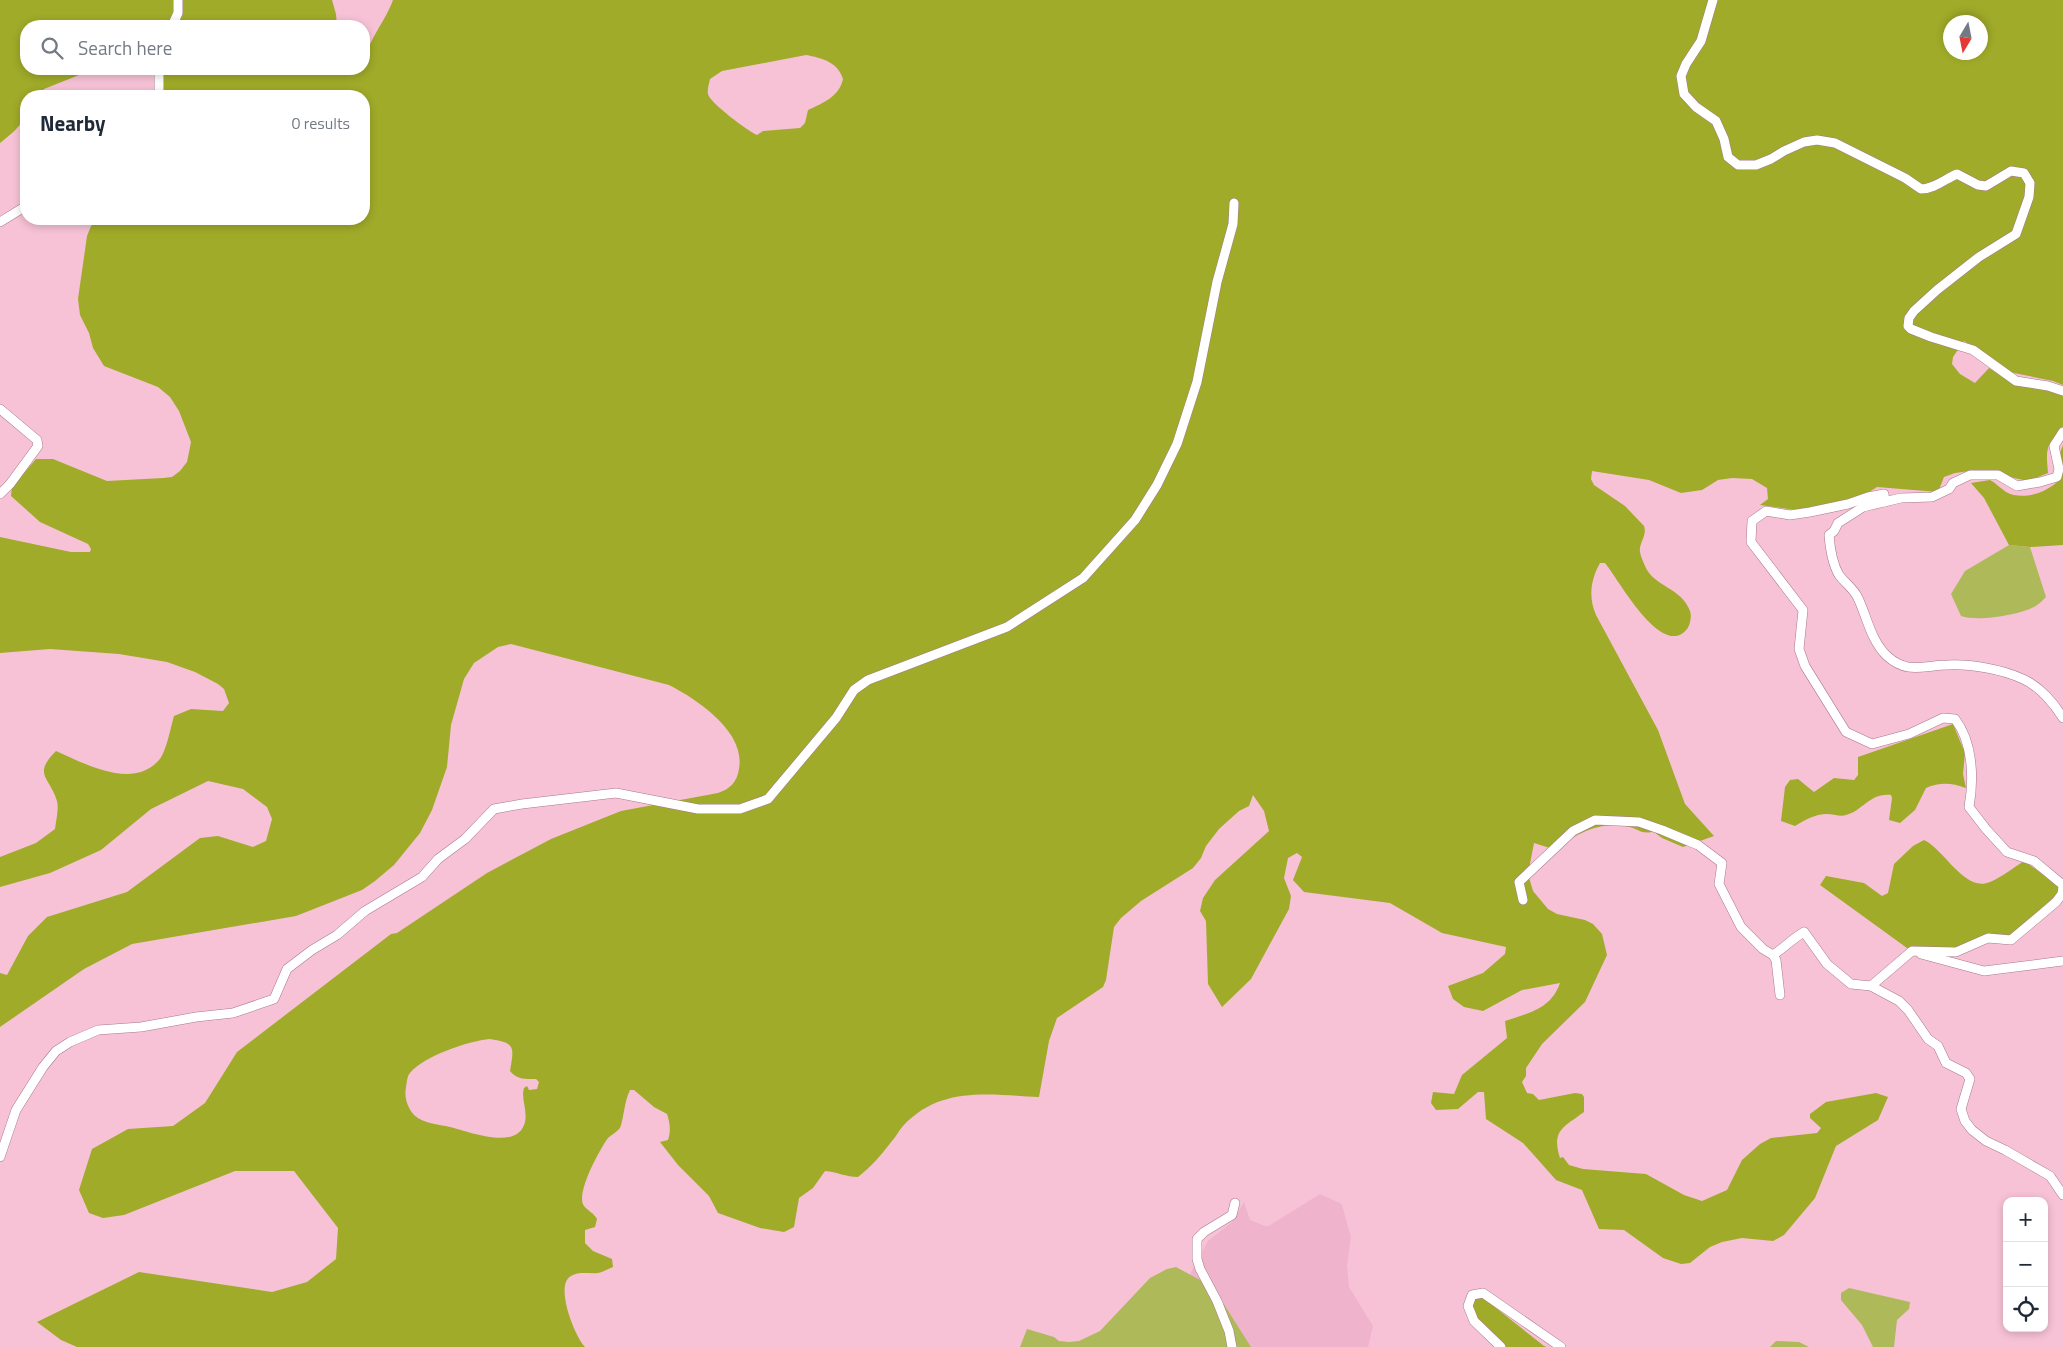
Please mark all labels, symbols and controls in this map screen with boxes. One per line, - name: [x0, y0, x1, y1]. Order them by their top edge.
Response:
- north arrow: [1943, 15, 1988, 60]
- search box: [20, 20, 370, 75]
- text: Search here: [78, 33, 172, 62]
- icon: search: [38, 34, 66, 62]
- text: Nearby: [40, 107, 105, 139]
- text: 0 results: [291, 111, 350, 135]
- map controls: [2003, 1197, 2048, 1332]
- button: +: [2003, 1197, 2048, 1242]
- button: −: [2003, 1242, 2048, 1287]
- button: locate: [2003, 1287, 2048, 1332]

